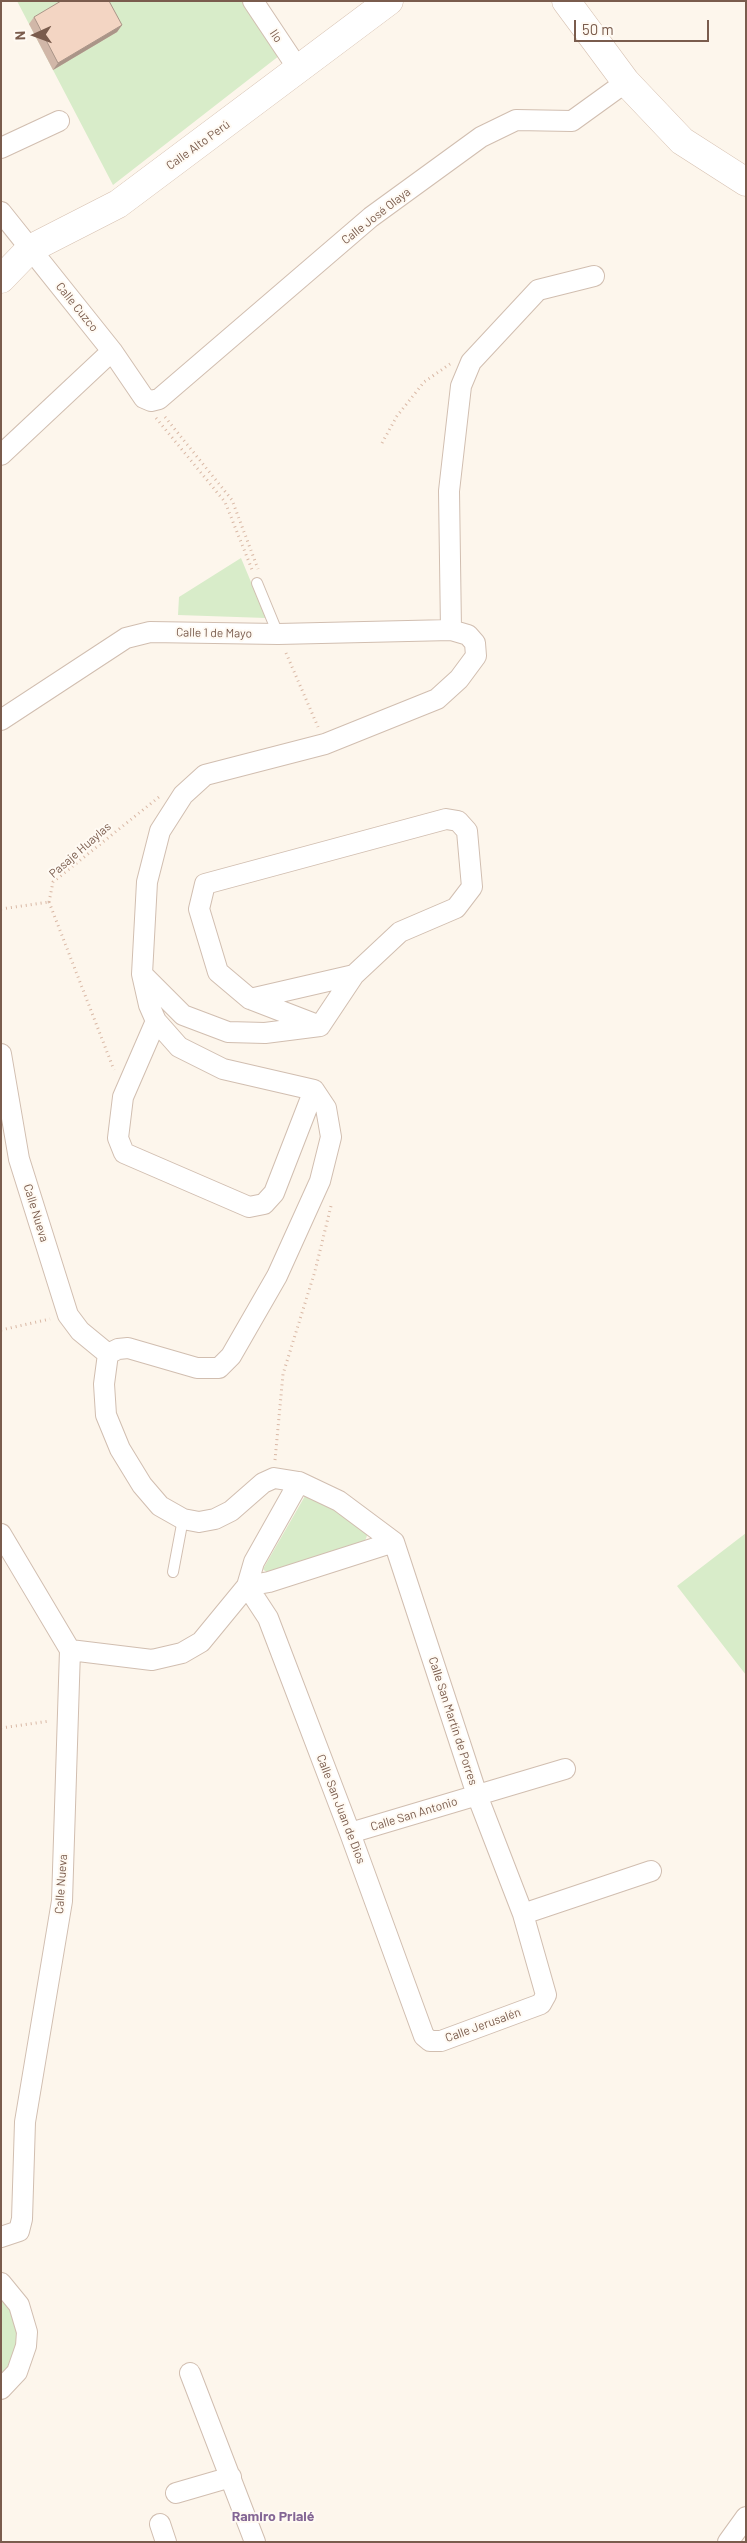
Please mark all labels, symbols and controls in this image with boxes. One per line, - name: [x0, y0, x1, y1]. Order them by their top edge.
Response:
- north arrow: [10, 10, 60, 60]
- scale bar: [577, 10, 712, 42]
- text: 50 m: [582, 20, 614, 38]
- street label: Ilo: [267, 27, 285, 45]
- text: N: [11, 31, 28, 40]
- street label: Calle Alto Perú: [163, 117, 233, 173]
- street label: Calle José Olaya: [339, 185, 413, 247]
- street label: Calle Cuzco: [53, 279, 101, 335]
- street label: Calle 1 de Mayo: [176, 625, 252, 641]
- street label: Pasaje Huaylas: [46, 819, 114, 881]
- street label: Calle Nueva: [20, 1182, 52, 1244]
- street label: Calle San Martín de Porres: [425, 1655, 481, 1787]
- street label: Calle San Juan de Dios: [313, 1752, 369, 1866]
- street label: Calle San Antonio: [369, 1794, 459, 1834]
- street label: Calle Nueva: [52, 1854, 70, 1914]
- street label: Calle Jerusalén: [443, 2005, 523, 2045]
- district label: Ramiro Prialé: [232, 2508, 314, 2524]

